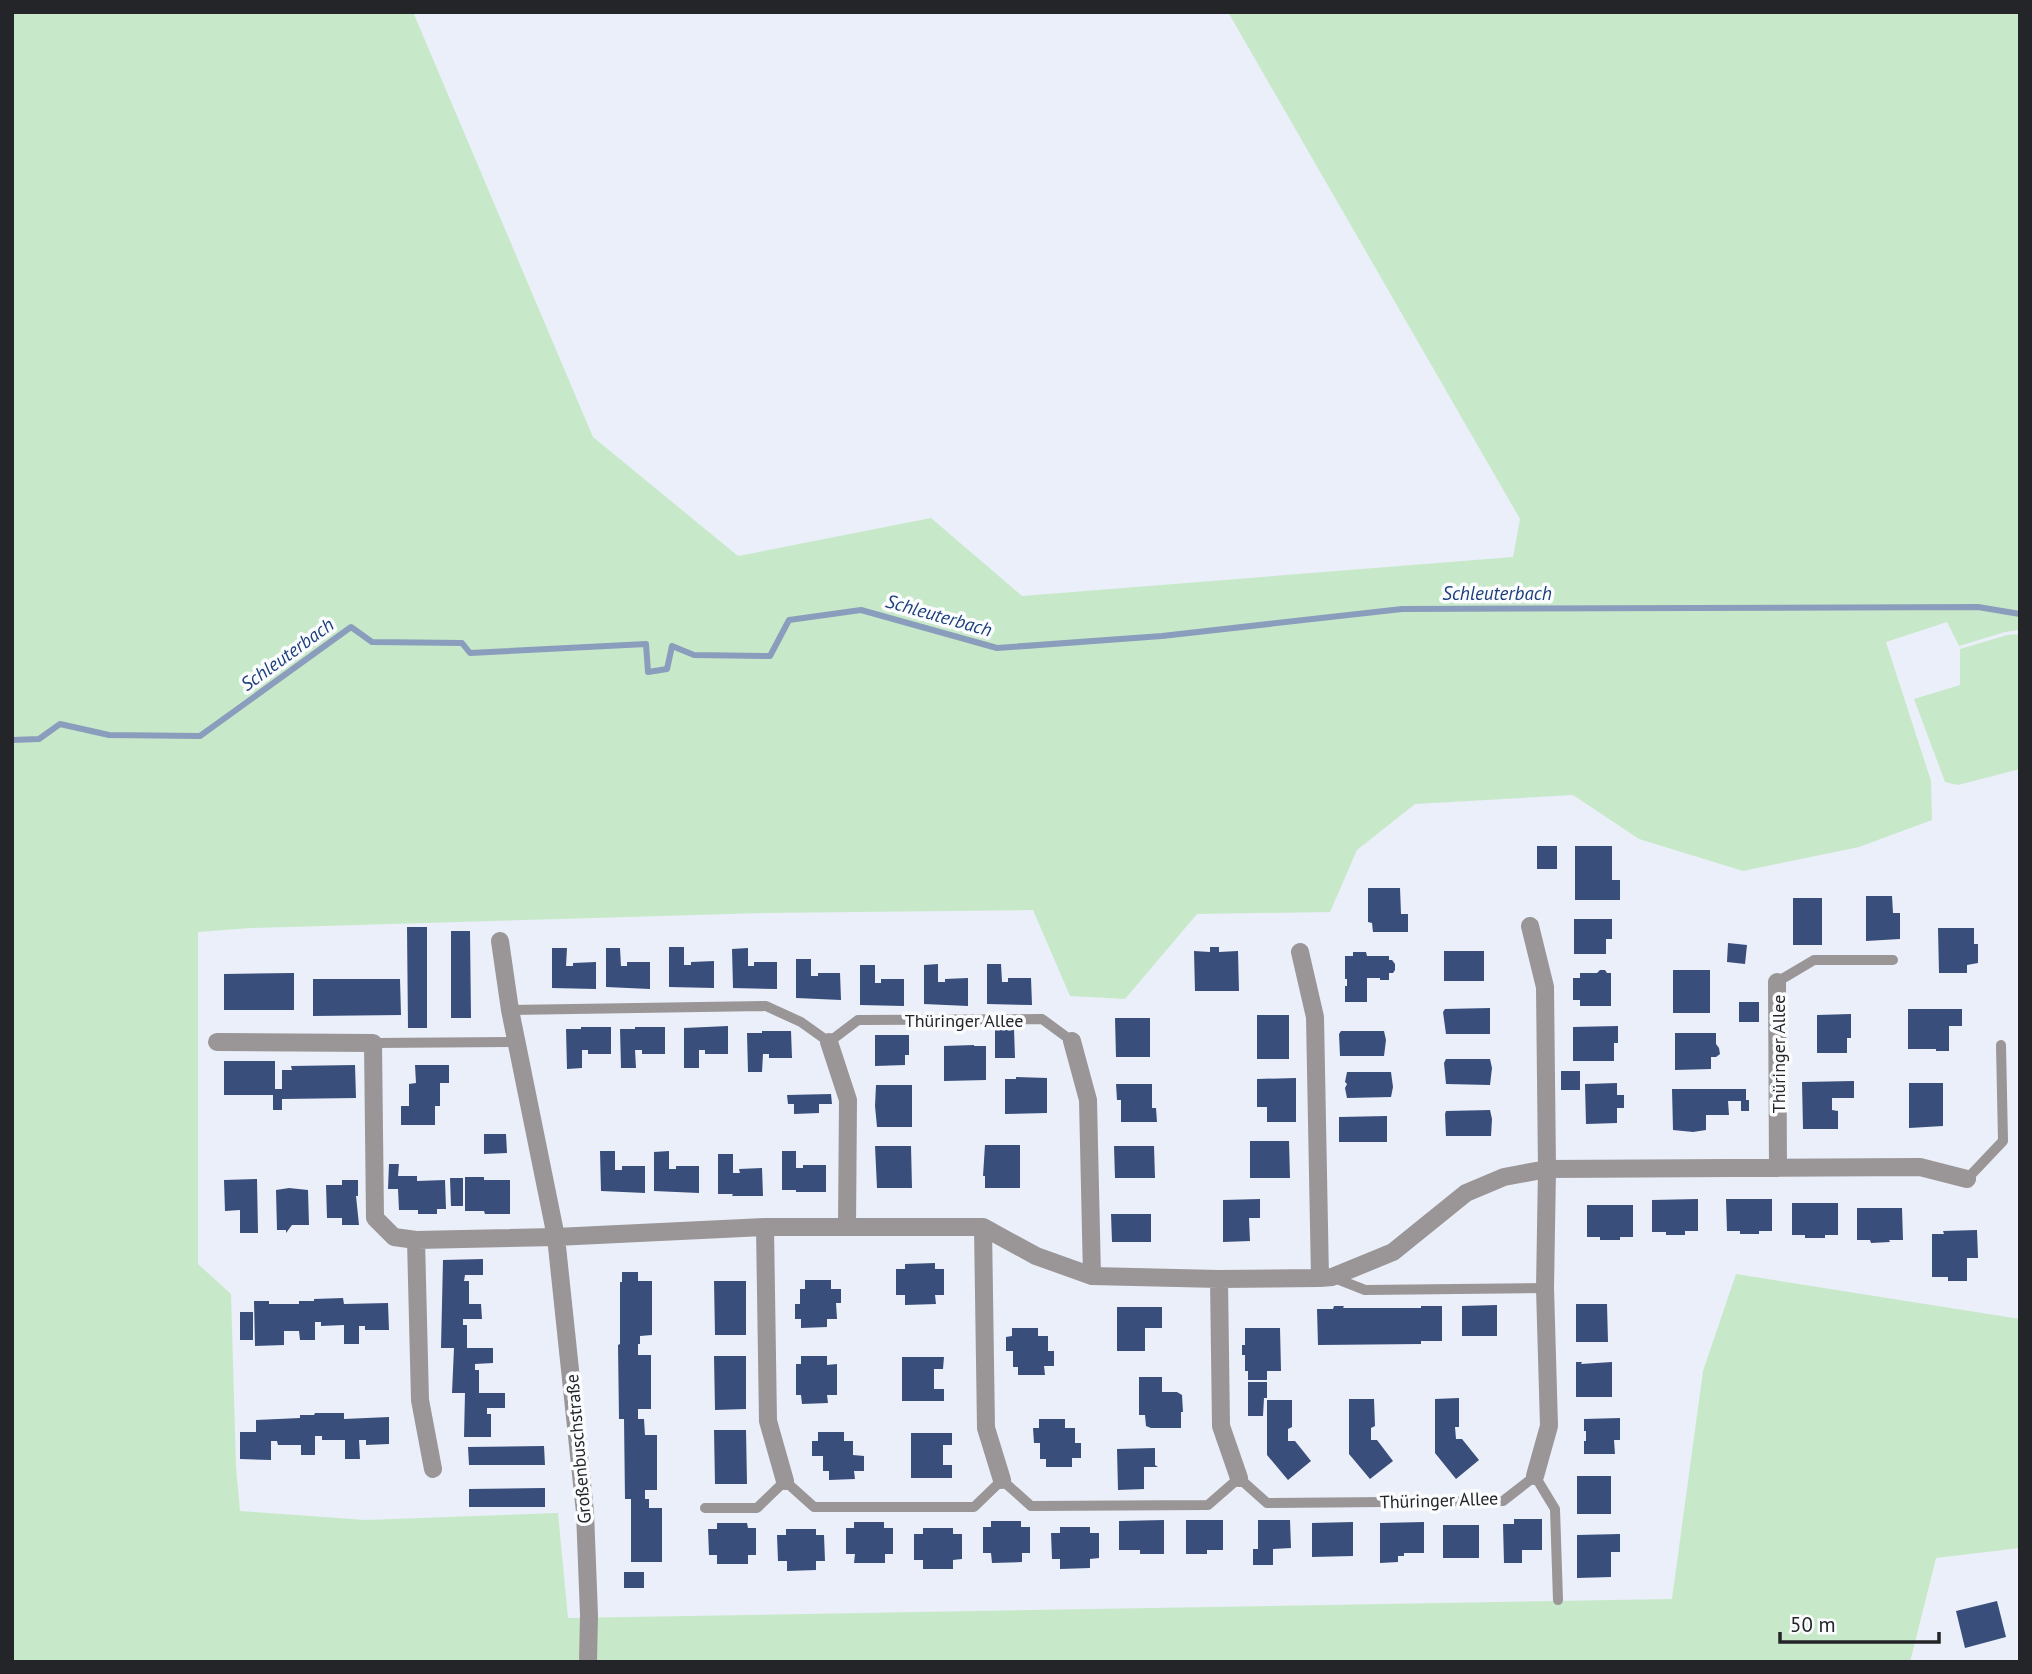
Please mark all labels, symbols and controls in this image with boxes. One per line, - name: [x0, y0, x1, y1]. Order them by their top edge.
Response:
- water label: Schleuterbach: [1442, 581, 1552, 605]
- water label: Schleuterbach: [883, 588, 995, 642]
- water label: Schleuterbach: [236, 612, 338, 696]
- street label: Thüringer Allee: [1767, 995, 1790, 1113]
- street label: Thüringer Allee: [905, 1009, 1023, 1032]
- street label: Großenbuschstraße: [560, 1373, 596, 1525]
- street label: Thüringer Allee: [1379, 1486, 1499, 1514]
- scale bar: [1780, 1600, 1939, 1644]
- text: 50 m: [1790, 1611, 1836, 1638]

